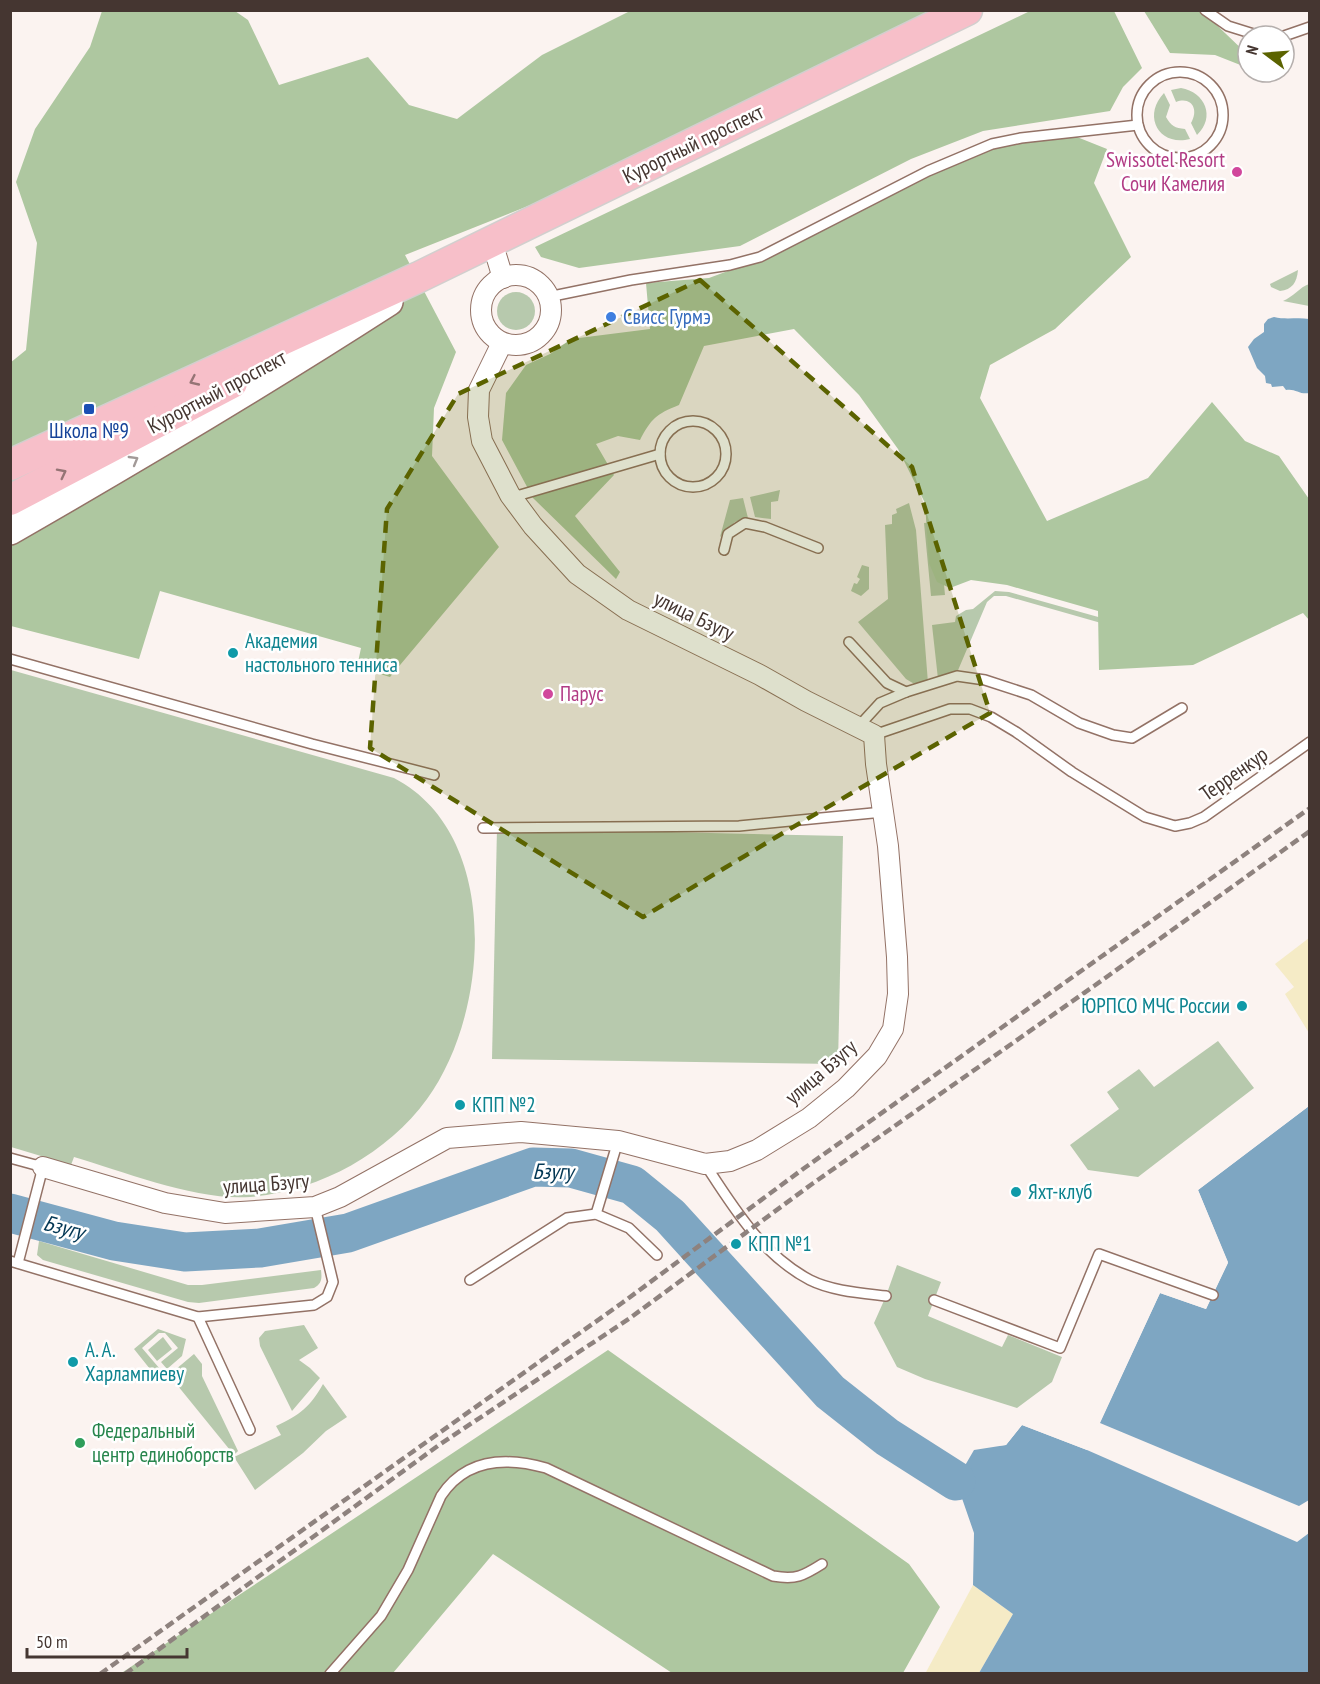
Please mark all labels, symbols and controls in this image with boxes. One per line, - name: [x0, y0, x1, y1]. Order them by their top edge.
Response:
- north arrow: [1236, 24, 1296, 84]
- text: N: [1241, 43, 1262, 57]
- street label: Курортный проспект: [618, 98, 768, 189]
- place label: Swissotel Resort Сочи Камелия: [1106, 146, 1225, 197]
- marker: Swissotel Resort Сочи Камелия: [1230, 165, 1244, 179]
- place label: Свисс Гурмэ: [623, 303, 711, 330]
- marker: Свисс Гурмэ: [604, 310, 618, 324]
- street label: Курортный проспект: [143, 344, 291, 439]
- one-way arrow: [189, 373, 200, 385]
- marker: Школа №9: [82, 402, 96, 416]
- place label: Школа №9: [49, 417, 129, 444]
- one-way arrow: [128, 456, 138, 467]
- one-way arrow: [56, 469, 67, 480]
- street label: улица Бзугу: [650, 585, 739, 647]
- place label: Академия настольного тенниса: [245, 627, 398, 678]
- marker: Академия настольного тенниса: [226, 646, 240, 660]
- place label: Парус: [560, 680, 604, 707]
- marker: Парус: [541, 687, 555, 701]
- street label: Терренкур: [1194, 740, 1273, 807]
- place label: ЮРПСО МЧС России: [1081, 992, 1230, 1019]
- marker: ЮРПСО МЧС России: [1235, 999, 1249, 1013]
- street label: улица Бзугу: [779, 1033, 862, 1110]
- place label: КПП №2: [472, 1091, 536, 1118]
- marker: КПП №2: [453, 1098, 467, 1112]
- water label: Бзугу: [532, 1157, 576, 1185]
- street label: улица Бзугу: [222, 1167, 310, 1200]
- place label: Яхт-клуб: [1028, 1178, 1092, 1205]
- marker: Яхт-клуб: [1009, 1185, 1023, 1199]
- water label: Бзугу: [41, 1208, 90, 1246]
- place label: КПП №1: [748, 1230, 812, 1257]
- marker: КПП №1: [729, 1237, 743, 1251]
- place label: А. А. Харлампиеву: [85, 1336, 184, 1387]
- marker: А. А. Харлампиеву: [66, 1355, 80, 1369]
- place label: Федеральный центр единоборств: [92, 1417, 234, 1468]
- marker: Федеральный центр единоборств: [73, 1436, 87, 1450]
- scale bar: [27, 1621, 188, 1659]
- text: 50 m: [36, 1630, 68, 1653]

